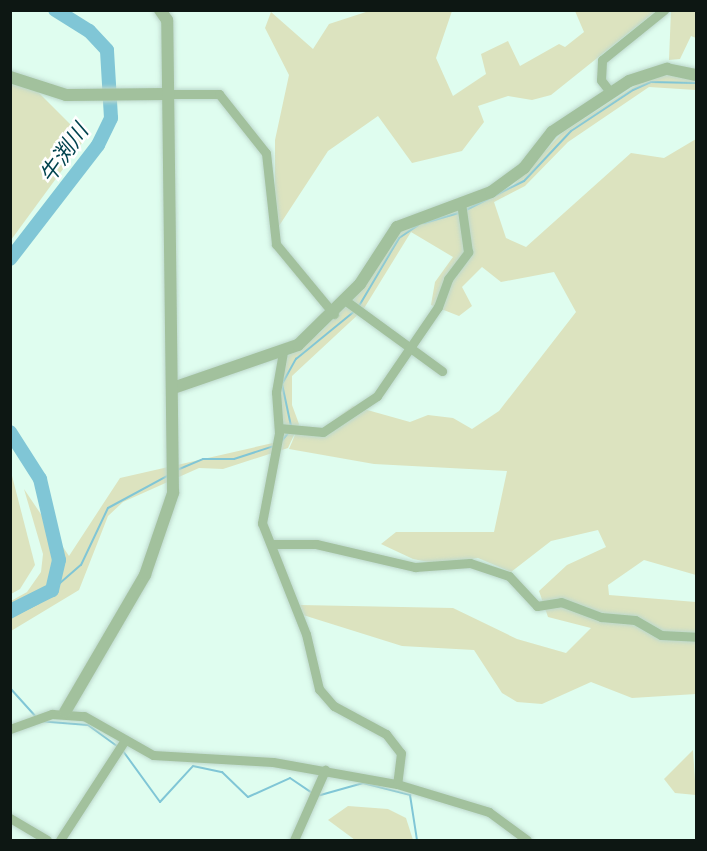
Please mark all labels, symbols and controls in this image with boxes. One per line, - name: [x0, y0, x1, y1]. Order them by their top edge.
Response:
- water label: 牛渕川: [33, 118, 93, 188]

